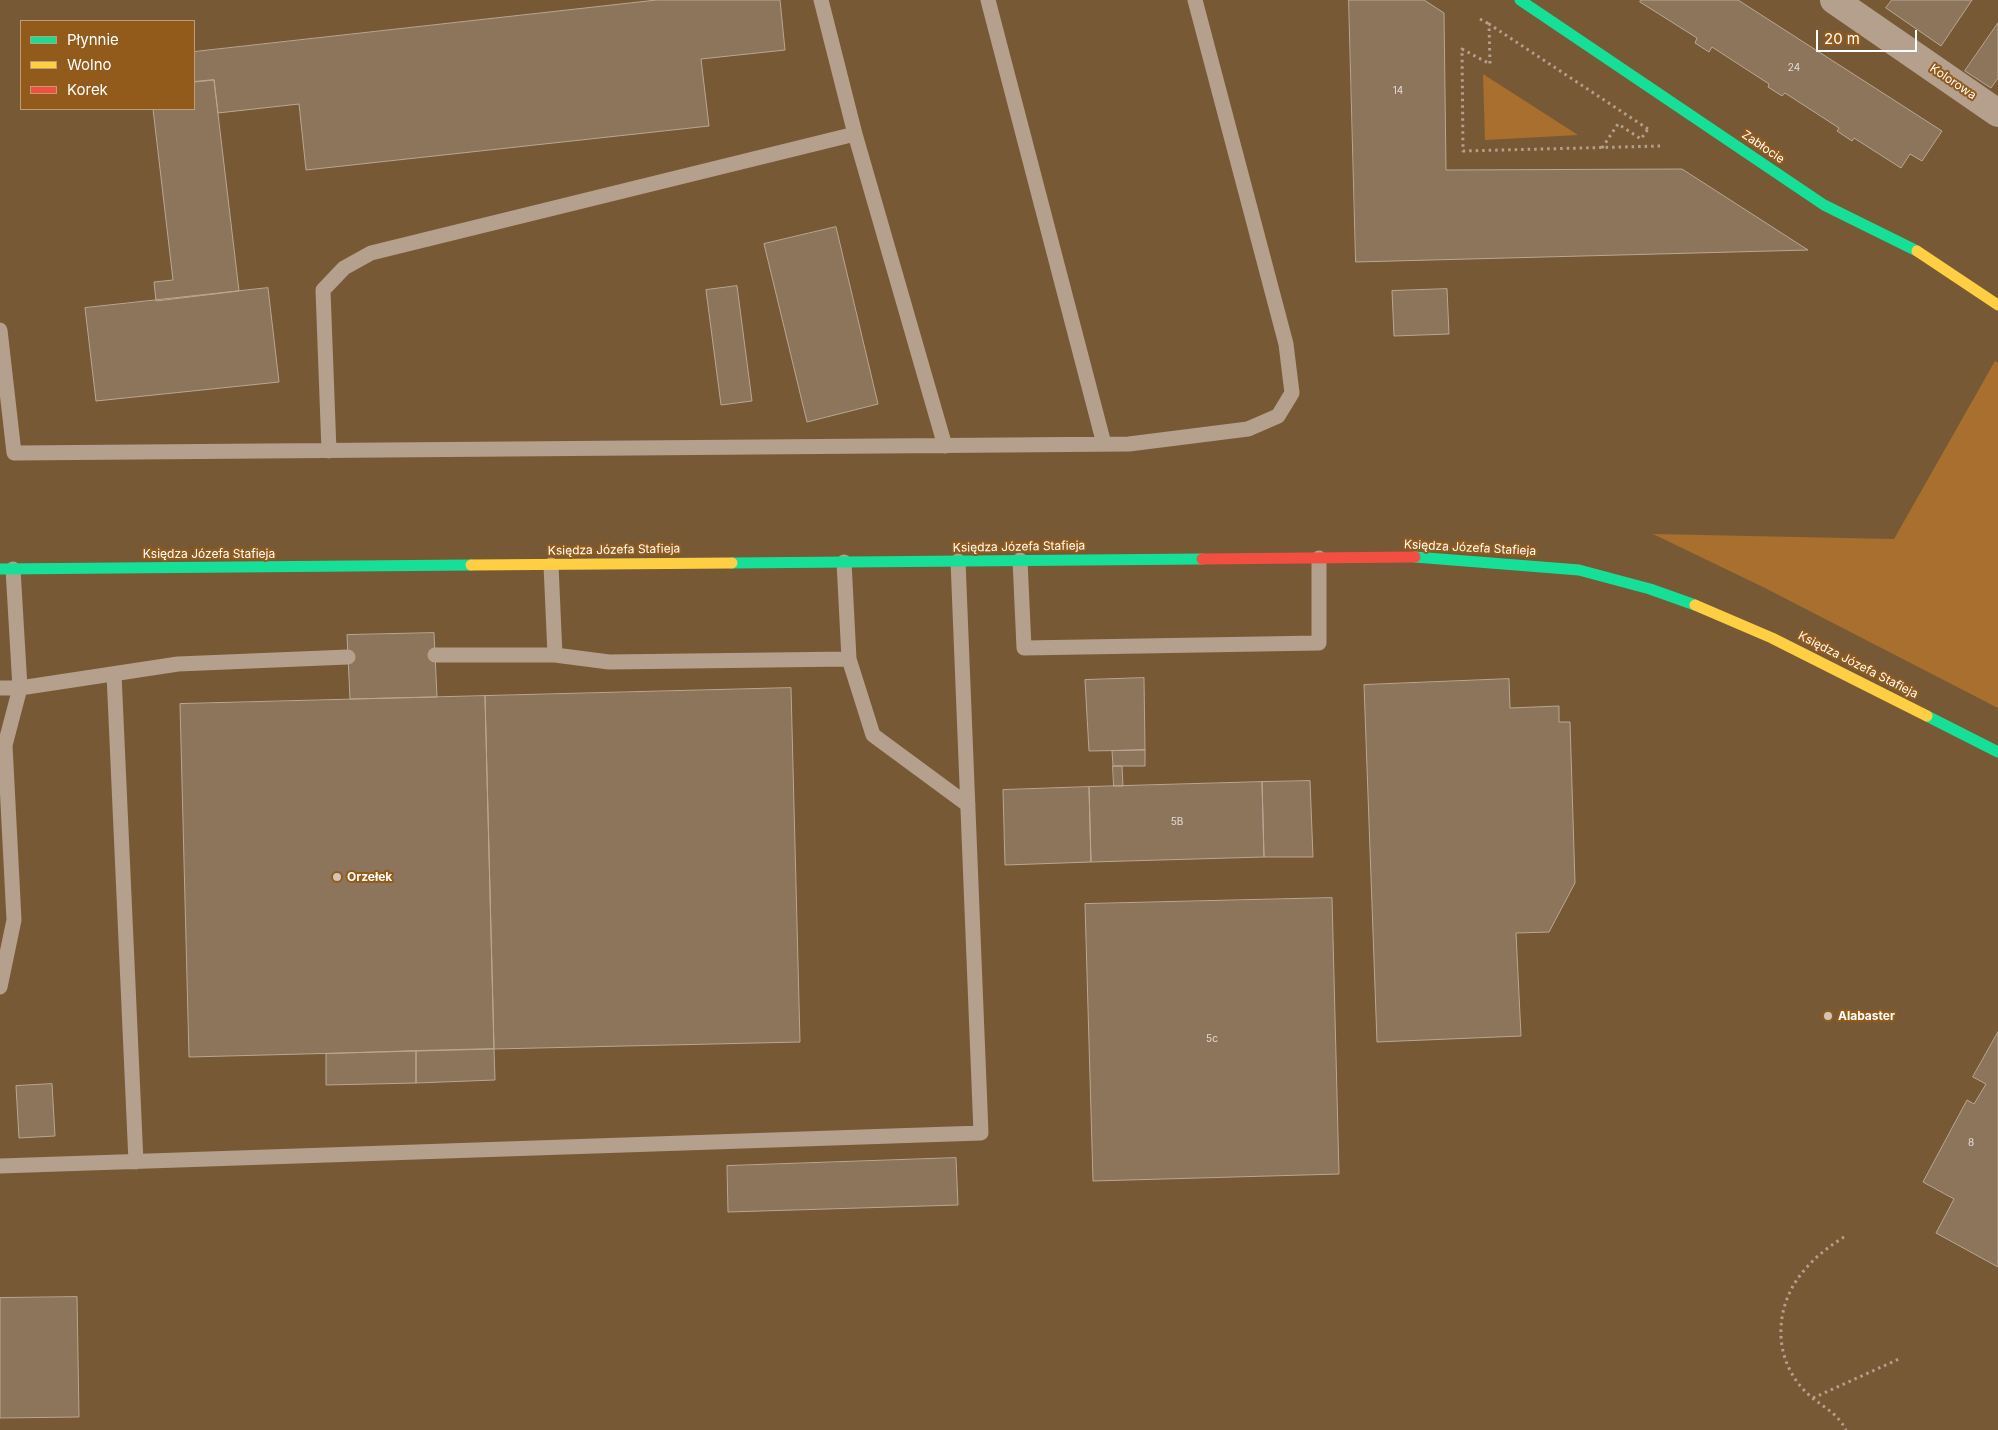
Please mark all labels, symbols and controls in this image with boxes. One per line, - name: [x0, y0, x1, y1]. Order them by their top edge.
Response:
- legend: [20, 20, 195, 110]
- scale bar: [1818, 20, 1919, 52]
- text: 20 m: [1824, 29, 1860, 48]
- text: Płynnie: [67, 30, 119, 49]
- text: Wolno: [67, 55, 112, 74]
- street label: Kolorowa: [1927, 61, 1979, 103]
- house number: 24: [1788, 62, 1800, 74]
- text: Korek: [67, 80, 108, 99]
- house number: 14: [1393, 85, 1403, 97]
- street label: Zabłocie: [1739, 127, 1787, 167]
- street label: Księdza Józefa Stafieja: [1403, 537, 1537, 559]
- street label: Księdza Józefa Stafieja: [953, 539, 1085, 555]
- street label: Księdza Józefa Stafieja: [548, 542, 680, 558]
- street label: Księdza Józefa Stafieja: [143, 547, 275, 561]
- street label: Księdza Józefa Stafieja: [1796, 629, 1920, 701]
- house number: 5B: [1171, 816, 1183, 828]
- place label: Orzełek: [347, 870, 392, 884]
- marker: Orzełek: [331, 871, 343, 883]
- place label: Alabaster: [1838, 1009, 1895, 1023]
- marker: Alabaster: [1822, 1010, 1834, 1022]
- house number: 5c: [1206, 1033, 1218, 1045]
- house number: 8: [1968, 1137, 1974, 1149]

